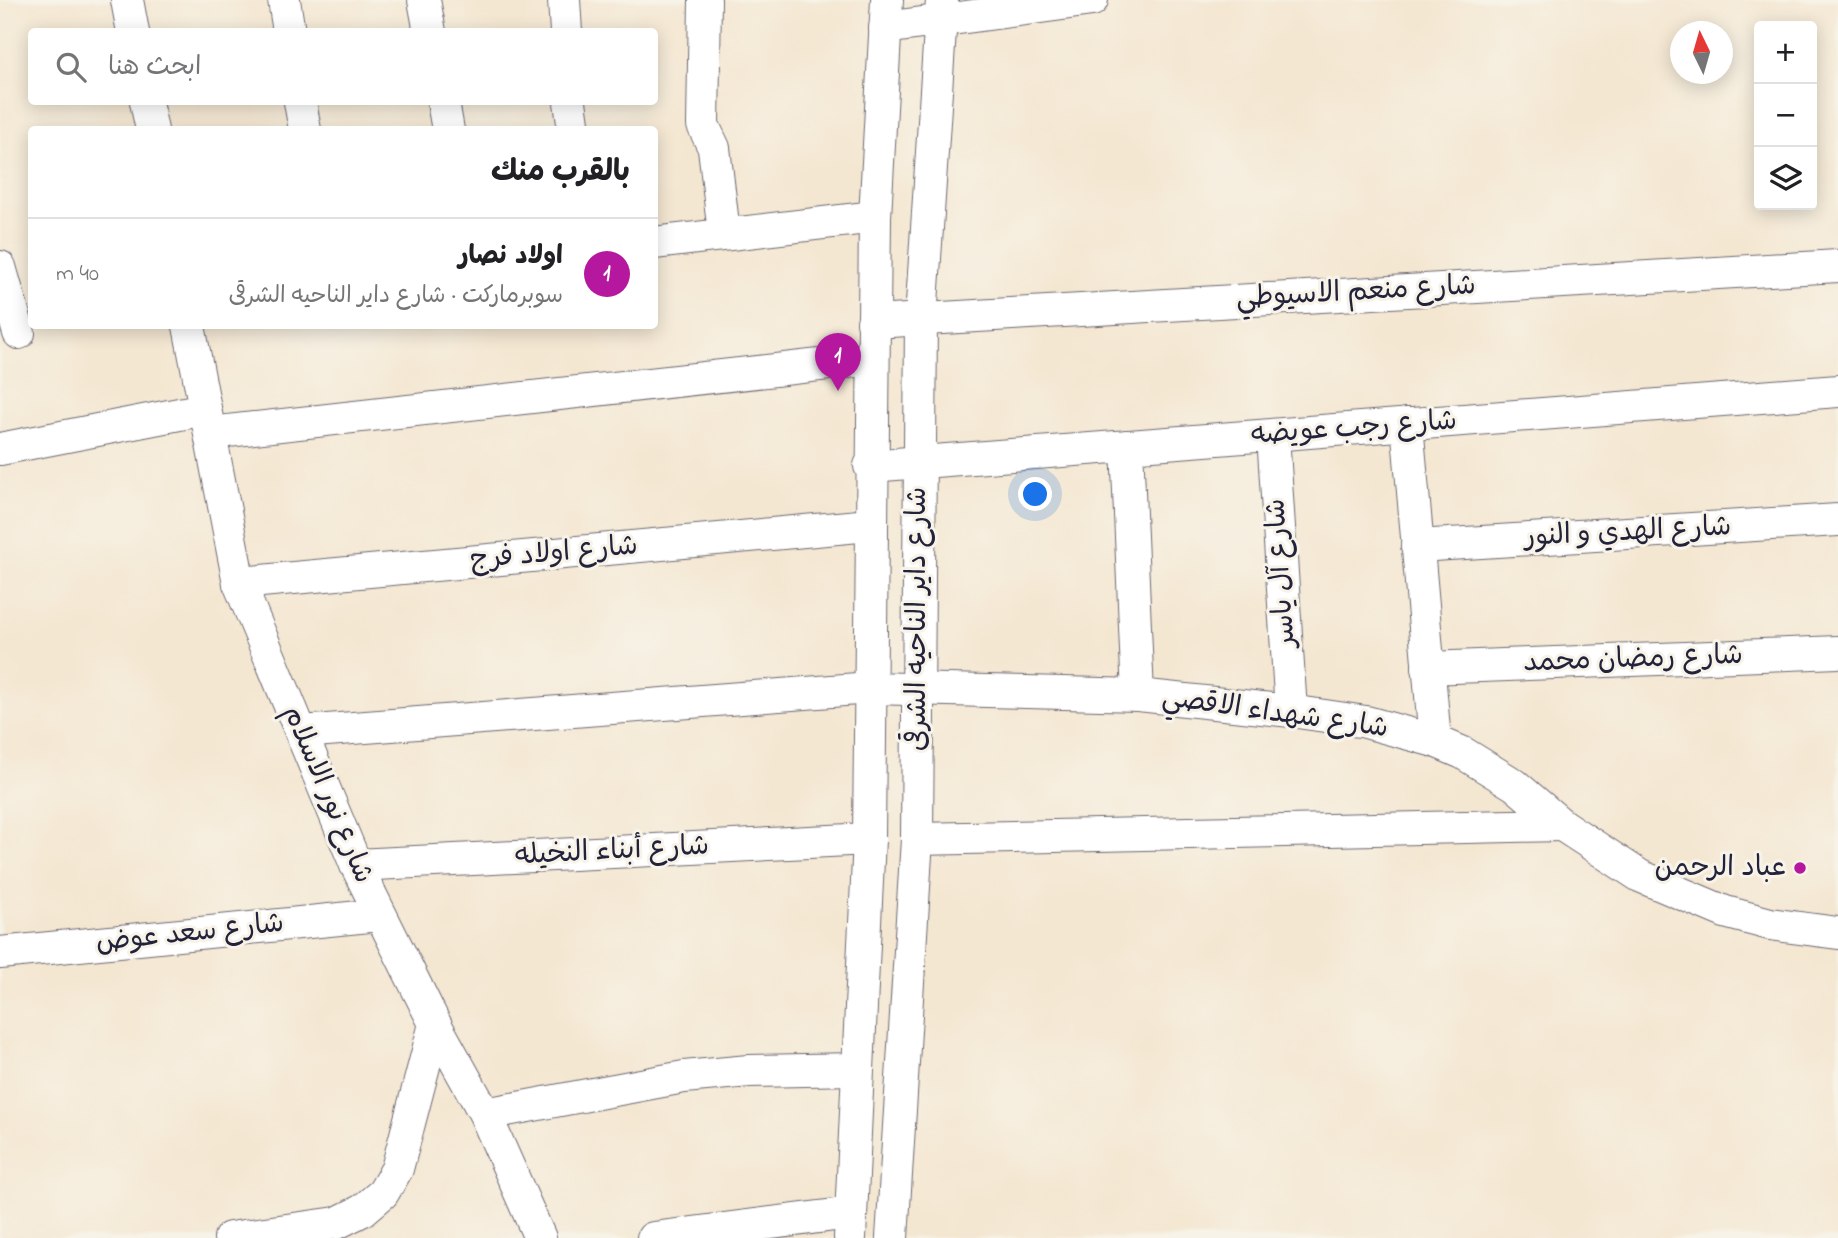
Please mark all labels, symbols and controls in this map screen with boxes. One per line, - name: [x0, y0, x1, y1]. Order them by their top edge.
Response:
- north arrow: [1670, 21, 1733, 84]
- map controls: [1754, 21, 1817, 210]
- button: +: [1754, 21, 1817, 84]
- search box: [28, 28, 658, 105]
- icon: search: [52, 48, 90, 86]
- text: ابحث هنا: [108, 49, 201, 87]
- button: −: [1754, 84, 1817, 147]
- button: layers: [1754, 147, 1817, 210]
- text: بالقرب منك: [491, 151, 630, 195]
- text: اولاد نصار: [459, 238, 563, 276]
- text: 40 m: [56, 258, 99, 291]
- text: 1: [603, 258, 611, 291]
- street label: شارع منعم الاسيوطي: [1235, 266, 1477, 321]
- text: سوبرماركت · شارع داير الناحيه الشرقى: [228, 280, 563, 313]
- pin: 1: [815, 333, 861, 391]
- street label: شارع رجب عويضه: [1250, 401, 1458, 457]
- your location: [1018, 477, 1052, 511]
- street label: شارع داير الناحيه الشرقى: [898, 487, 939, 751]
- street label: شارع آل ياسر: [1256, 497, 1308, 651]
- street label: شارع الهدي و النور: [1522, 507, 1732, 559]
- street label: شارع اولاد فرج: [468, 526, 640, 582]
- street label: شارع رمضان محمد: [1522, 636, 1744, 684]
- street label: شارع شهداء الاقصي: [1159, 678, 1391, 751]
- street label: شارع نور الاسلام: [271, 700, 383, 890]
- street label: شارع أبناء النخيله: [514, 826, 710, 878]
- place label: عباد الرحمن: [1654, 848, 1786, 889]
- marker: عباد الرحمن: [1792, 860, 1808, 876]
- street label: شارع سعد عوض: [94, 904, 286, 964]

